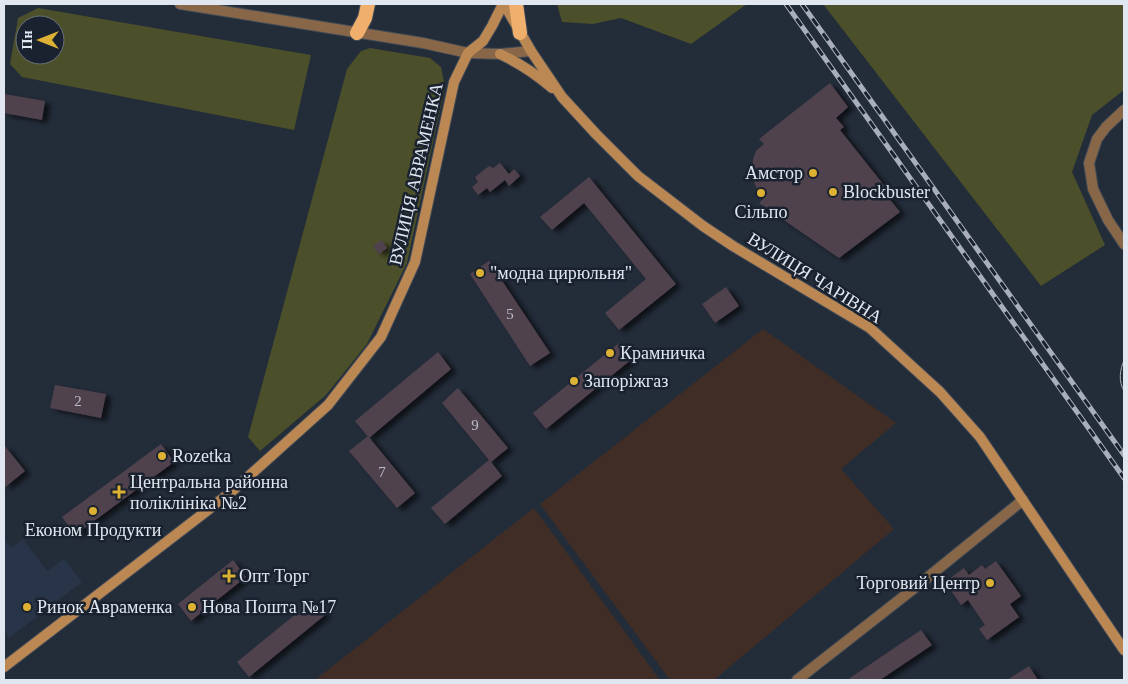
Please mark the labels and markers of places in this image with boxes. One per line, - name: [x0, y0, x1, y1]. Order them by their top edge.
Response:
- place label: Амстор: [745, 163, 803, 183]
- marker: Амстор: [807, 167, 819, 179]
- place label: Blockbuster: [843, 182, 930, 202]
- marker: Blockbuster: [827, 186, 839, 198]
- marker: Сільпо: [755, 187, 767, 199]
- place label: Сільпо: [735, 202, 787, 222]
- place label: "модна цирюльня": [490, 263, 632, 283]
- marker: "модна цирюльня": [474, 267, 486, 279]
- place label: Крамничка: [620, 343, 705, 363]
- marker: Крамничка: [604, 347, 616, 359]
- place label: Запоріжгаз: [584, 371, 668, 391]
- marker: Запоріжгаз: [568, 375, 580, 387]
- place label: Rozetka: [172, 446, 231, 466]
- marker: Rozetka: [156, 450, 168, 462]
- place label: Центральна районна поліклініка №2: [130, 472, 288, 513]
- marker: Центральна районна поліклініка №2: [112, 485, 126, 499]
- marker: Економ Продукти: [87, 505, 99, 517]
- place label: Економ Продукти: [25, 520, 162, 540]
- place label: Опт Торг: [239, 566, 309, 586]
- marker: Опт Торг: [223, 570, 235, 582]
- place label: Торговий Центр: [856, 573, 980, 593]
- marker: Торговий Центр: [984, 577, 996, 589]
- place label: Ринок Авраменка: [37, 597, 172, 617]
- place label: Нова Пошта №17: [202, 597, 336, 617]
- marker: Ринок Авраменка: [21, 601, 33, 613]
- marker: Нова Пошта №17: [186, 601, 198, 613]

